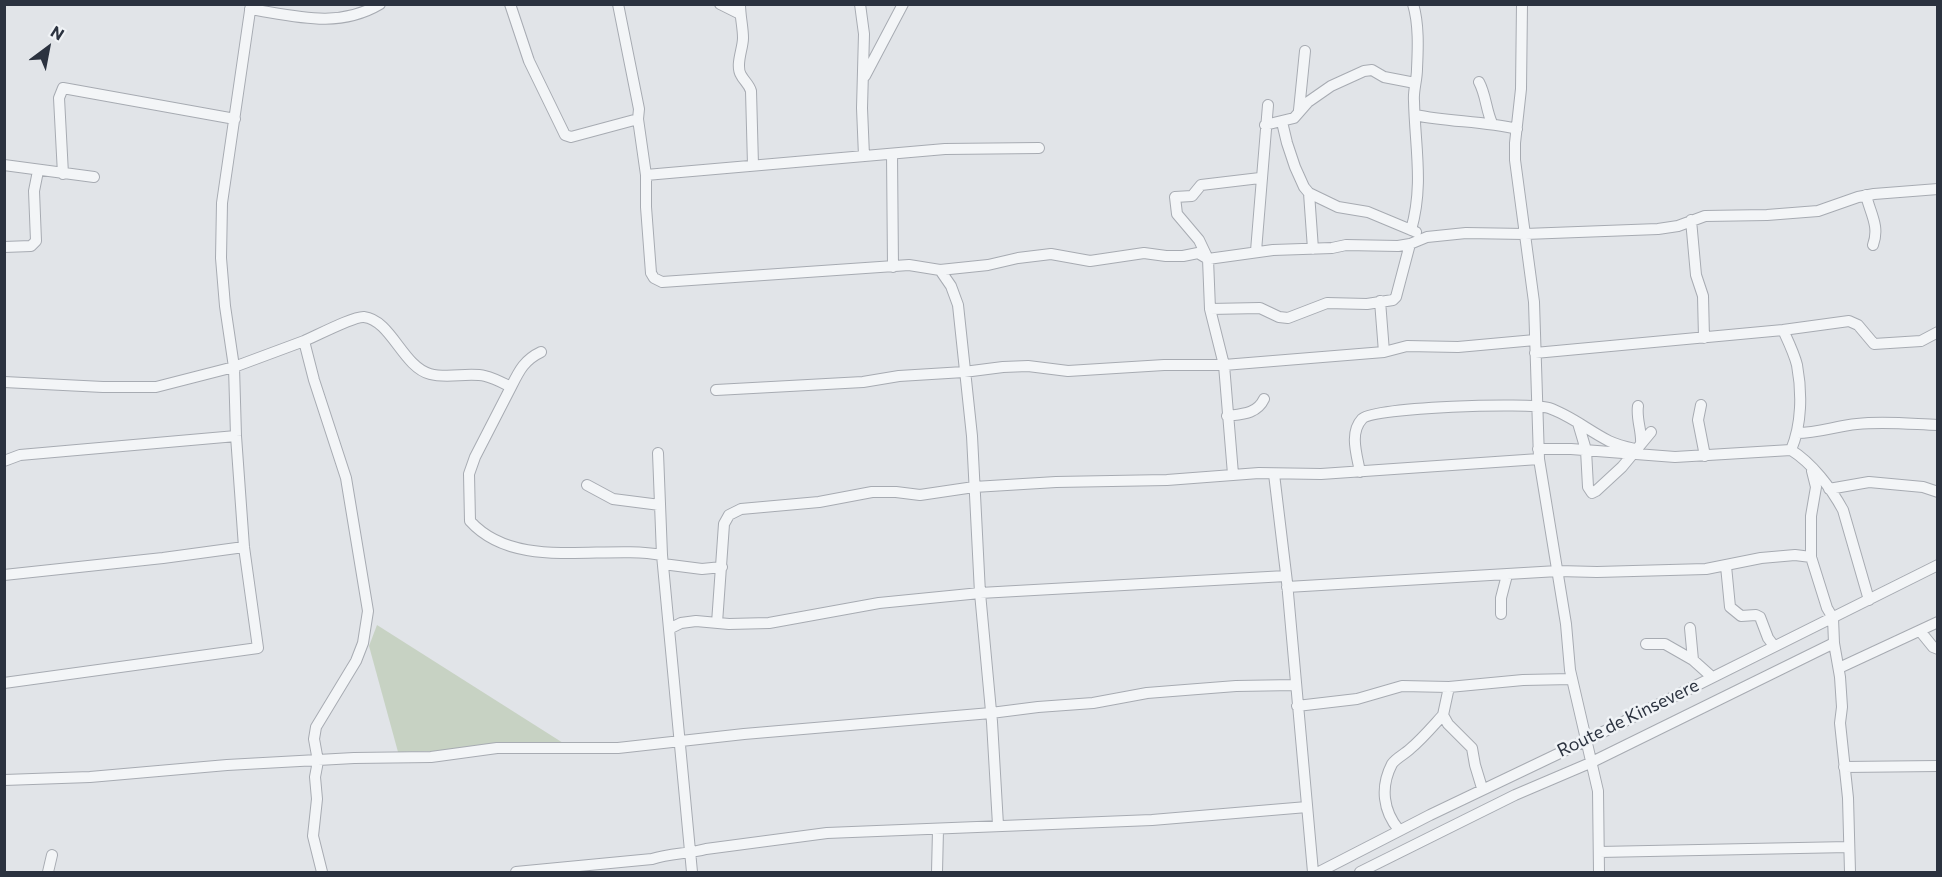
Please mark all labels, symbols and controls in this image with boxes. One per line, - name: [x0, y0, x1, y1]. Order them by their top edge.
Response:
- north arrow: [18, 18, 78, 78]
- text: N: [48, 21, 68, 44]
- street label: Route de Kinsevere: [1554, 674, 1702, 762]

